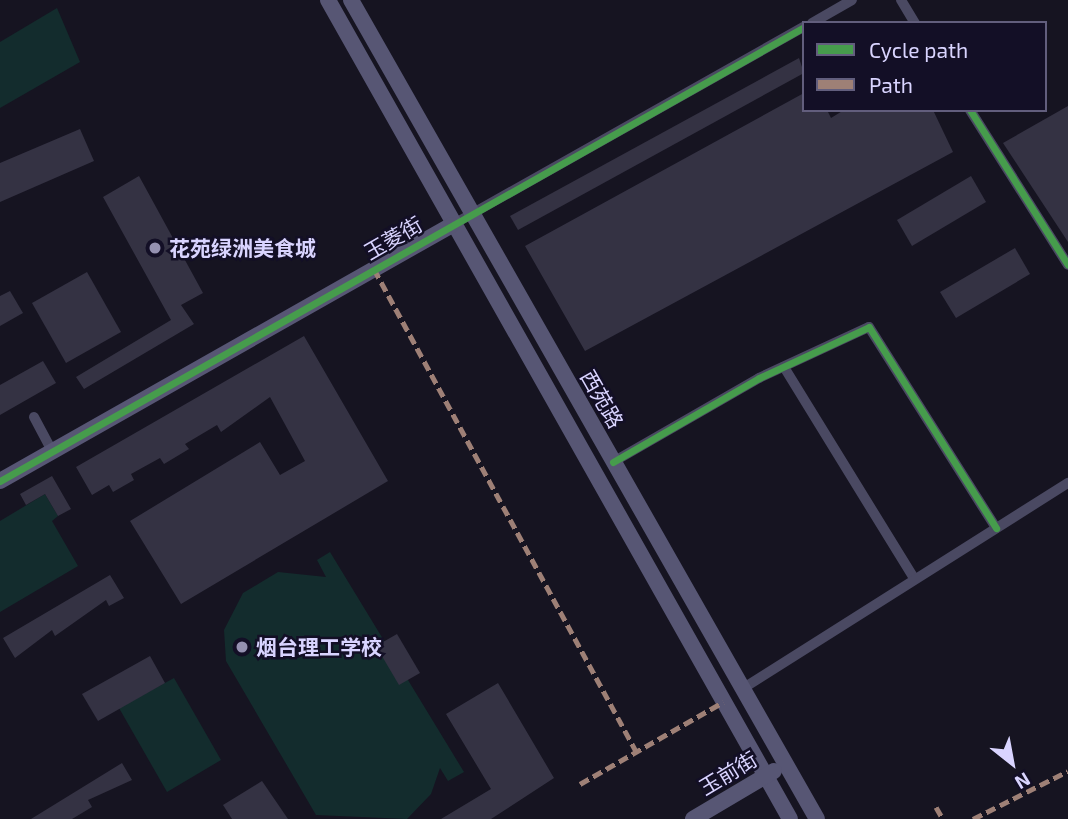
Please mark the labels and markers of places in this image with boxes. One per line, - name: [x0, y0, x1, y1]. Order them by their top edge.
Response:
- place label: 花苑绿洲美食城: [169, 235, 316, 261]
- marker: 花苑绿洲美食城: [147, 240, 163, 256]
- place label: 烟台理工学校: [256, 634, 382, 660]
- marker: 烟台理工学校: [234, 639, 250, 655]

